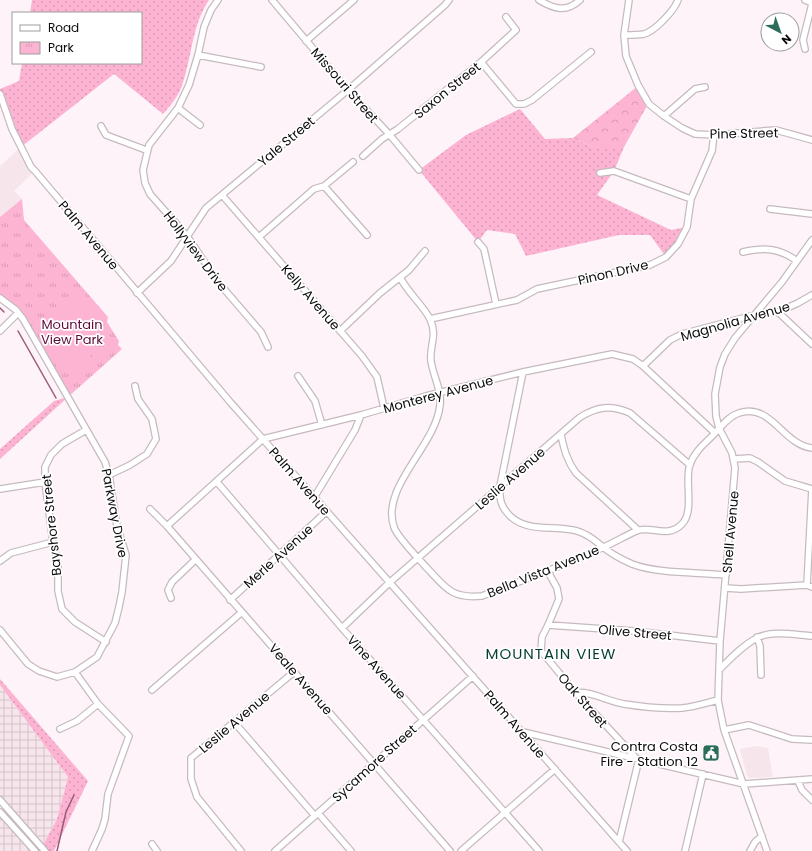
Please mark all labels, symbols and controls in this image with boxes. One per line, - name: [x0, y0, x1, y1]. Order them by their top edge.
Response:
- legend: [12, 12, 142, 64]
- north arrow: [760, 12, 800, 52]
- text: Road: [48, 19, 79, 36]
- text: N: [778, 31, 795, 48]
- text: Park: [48, 39, 75, 56]
- street label: Missouri Street: [307, 44, 383, 127]
- street label: Saxon Street: [410, 57, 485, 123]
- street label: Yale Street: [254, 112, 319, 171]
- street label: Pine Street: [710, 123, 779, 144]
- street label: Palm Avenue: [54, 197, 123, 274]
- street label: Hollyview Drive: [159, 207, 232, 295]
- street label: Pinon Drive: [576, 255, 650, 290]
- street label: Kelly Avenue: [277, 260, 345, 334]
- street label: Magnolia Avenue: [678, 297, 792, 346]
- park label: Mountain View Park: [41, 315, 103, 349]
- street label: Monterey Avenue: [381, 371, 495, 418]
- street label: Palm Avenue: [265, 443, 335, 520]
- street label: Leslie Avenue: [471, 443, 549, 514]
- street label: Parkway Drive: [97, 467, 132, 559]
- street label: Bayshore Street: [37, 473, 66, 577]
- street label: Shell Avenue: [717, 490, 744, 574]
- street label: Merle Avenue: [239, 520, 317, 593]
- street label: Bella Vista Avenue: [484, 540, 602, 603]
- street label: Olive Street: [598, 620, 673, 645]
- street label: Vine Avenue: [343, 631, 411, 704]
- street label: Veale Avenue: [264, 639, 337, 719]
- district label: MOUNTAIN VIEW: [485, 643, 617, 664]
- street label: Oak Street: [553, 669, 612, 732]
- street label: Palm Avenue: [480, 686, 550, 763]
- street label: Leslie Avenue: [195, 687, 274, 758]
- street label: Sycamore Street: [328, 720, 421, 806]
- place label: Contra Costa Fire - Station 12: [600, 737, 698, 771]
- public building icon: Contra Costa Fire - Station 12: [701, 743, 721, 763]

